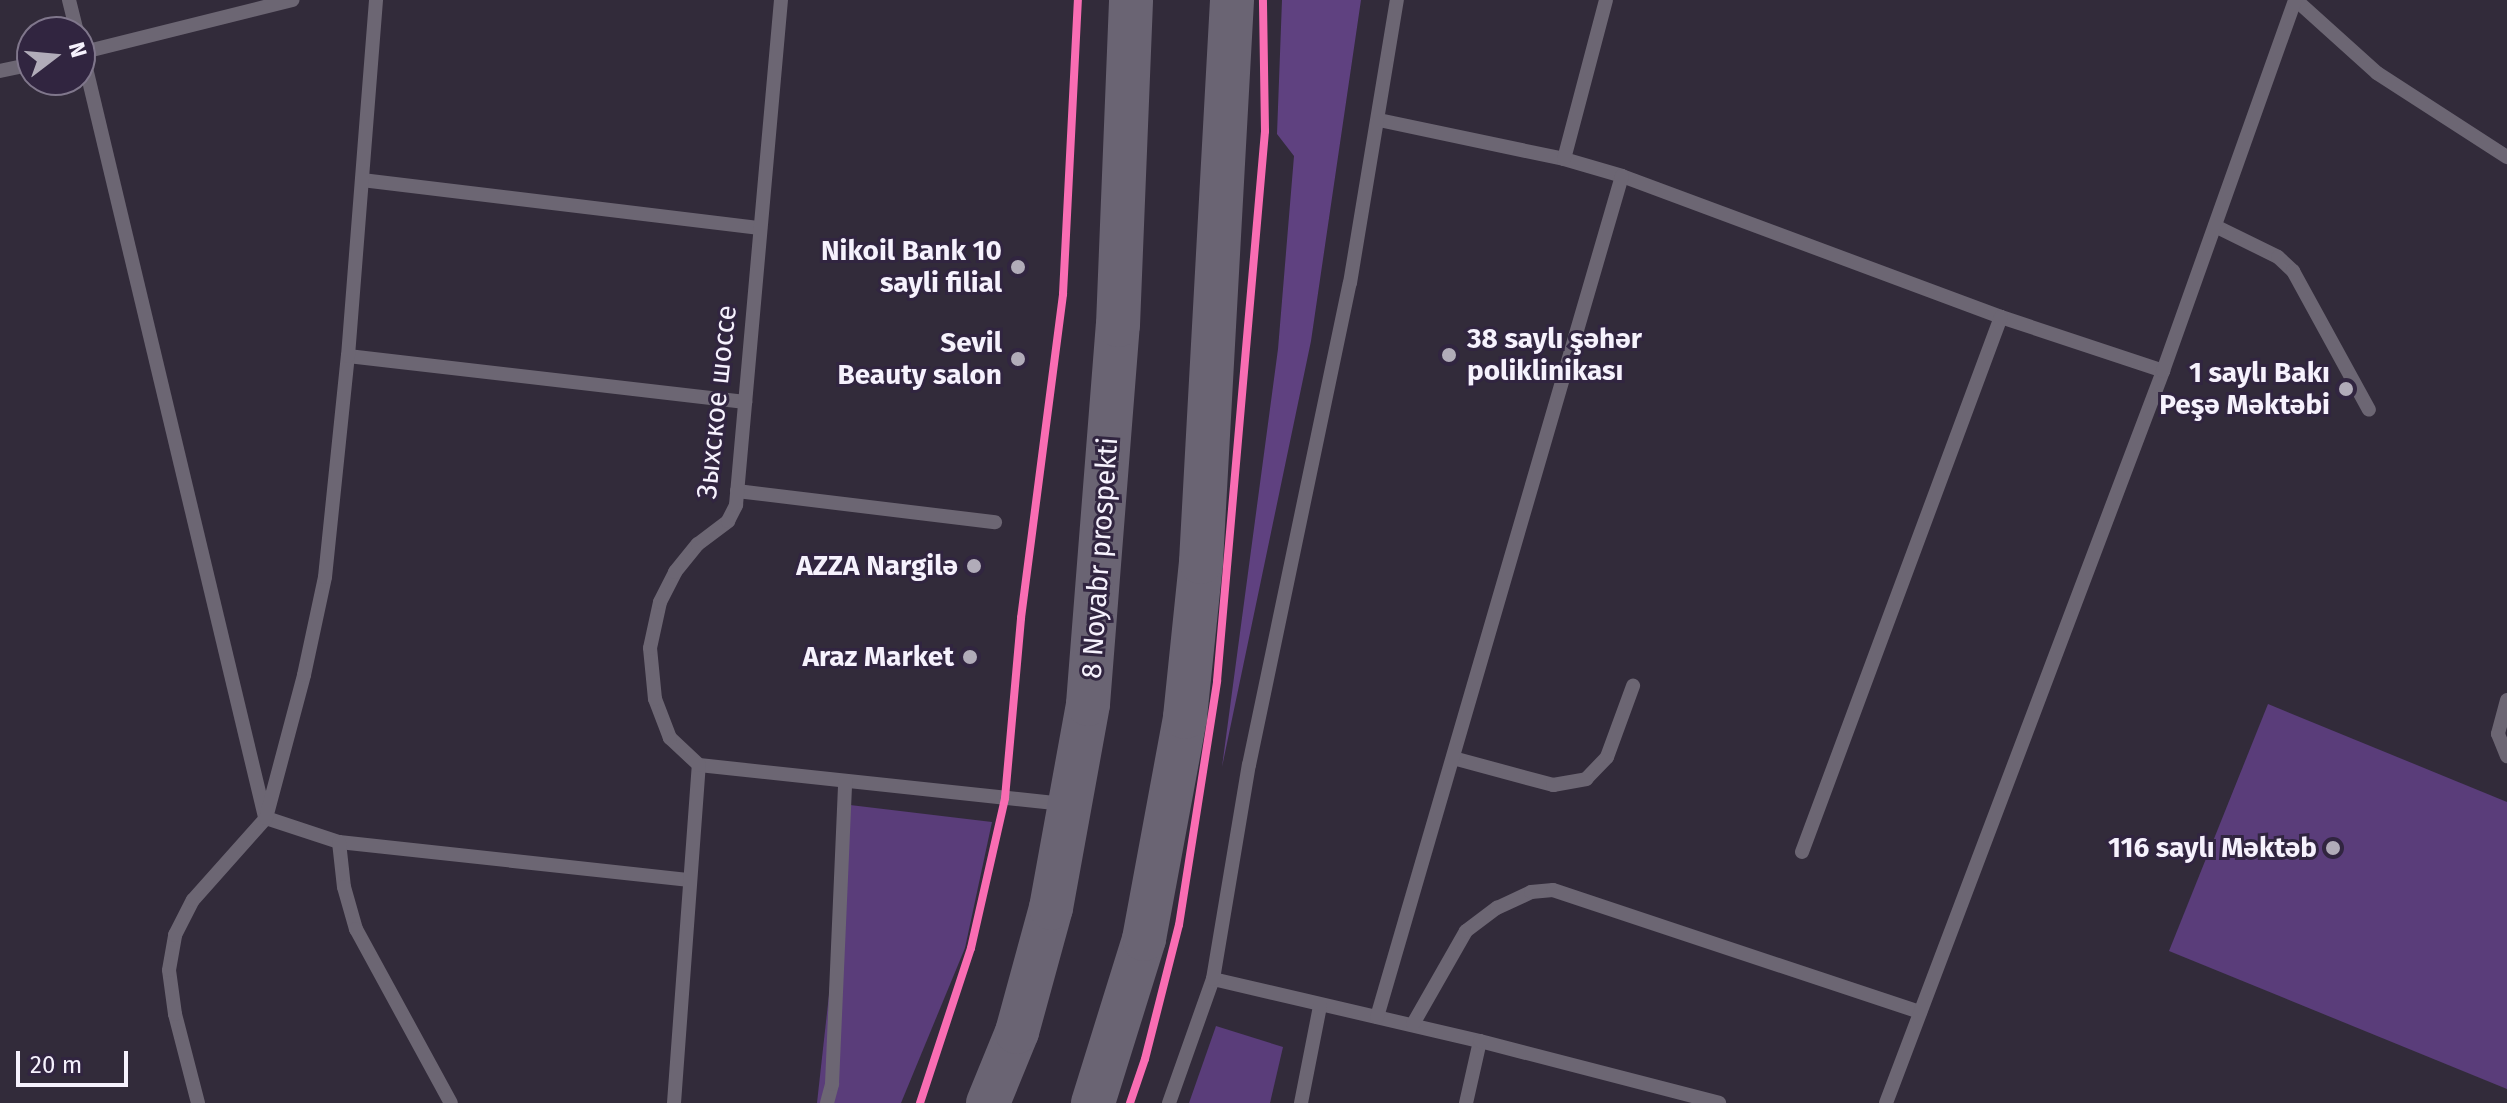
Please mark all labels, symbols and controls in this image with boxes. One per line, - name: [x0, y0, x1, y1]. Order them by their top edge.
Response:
- north arrow: [16, 16, 96, 96]
- text: N: [63, 39, 93, 61]
- place label: Nikoil Bank 10 sayli filial: [821, 234, 1002, 300]
- marker: Nikoil Bank 10 sayli filial: [1009, 258, 1027, 276]
- street label: Зыхское шоссе: [690, 303, 744, 501]
- place label: 38 saylı şəhər poliklinikası: [1467, 322, 1642, 388]
- place label: Sevil Beauty salon: [837, 326, 1002, 392]
- marker: 38 saylı şəhər poliklinikası: [1438, 344, 1460, 366]
- marker: Sevil Beauty salon: [1009, 350, 1027, 368]
- place label: 1 saylı Bakı Peşə Məktəbi: [2159, 356, 2330, 422]
- marker: 1 saylı Bakı Peşə Məktəbi: [2337, 380, 2355, 398]
- street label: 8 Noyabr prospekti: [1075, 436, 1125, 680]
- place label: AZZA Nargilə: [796, 549, 958, 583]
- marker: AZZA Nargilə: [965, 557, 983, 575]
- place label: Araz Market: [802, 640, 954, 674]
- marker: Araz Market: [961, 648, 979, 666]
- place label: 116 saylı Məktəb: [2108, 831, 2317, 865]
- marker: 116 saylı Məktəb: [2324, 839, 2342, 857]
- scale bar: [20, 1035, 132, 1085]
- text: 20 m: [30, 1051, 82, 1079]

